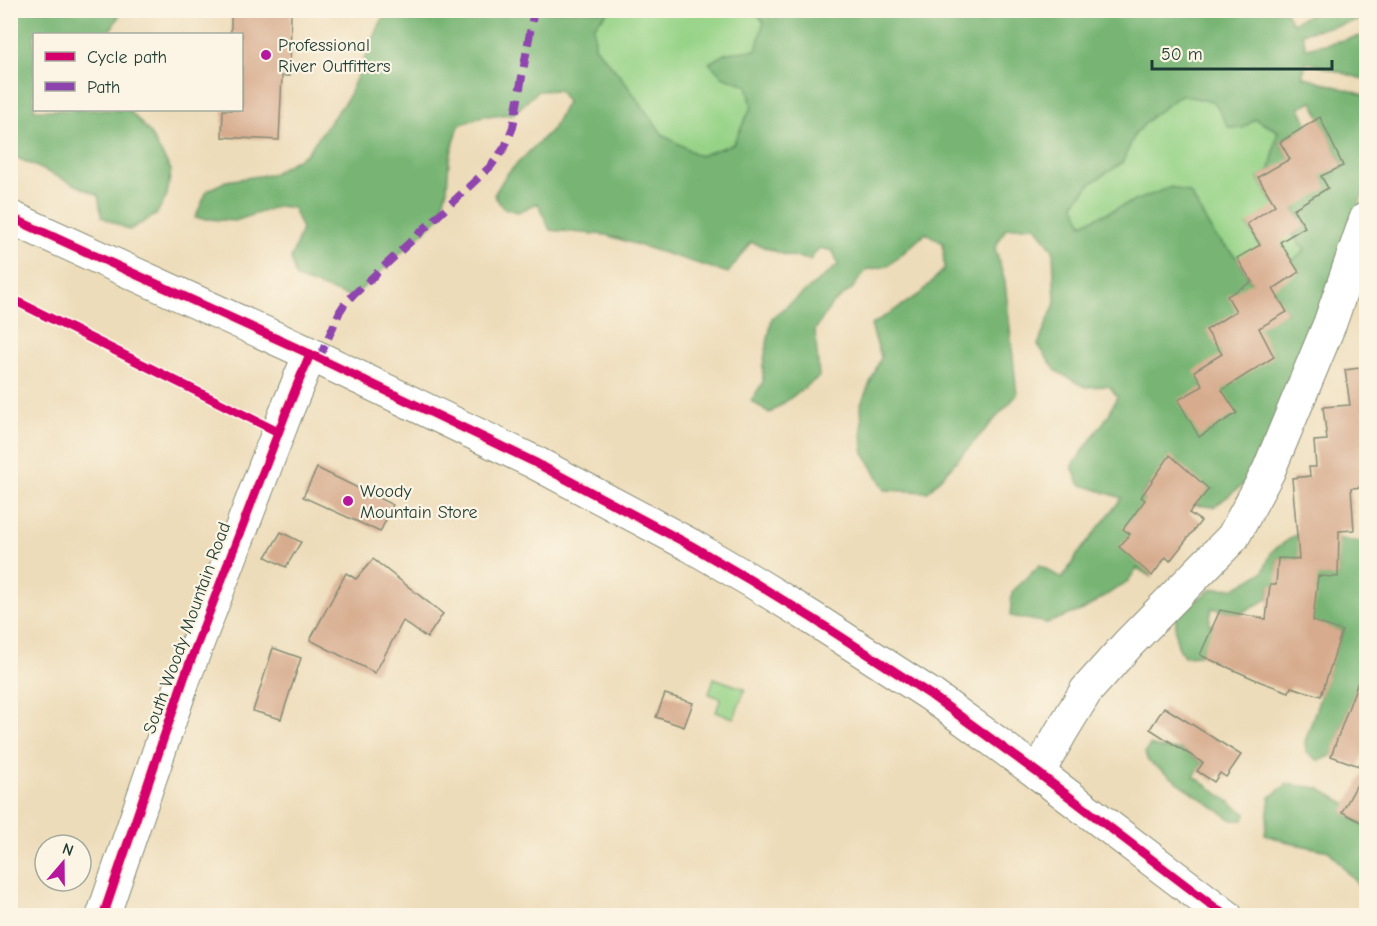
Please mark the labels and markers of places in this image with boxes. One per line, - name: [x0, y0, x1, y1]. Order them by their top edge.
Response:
- place label: Professional River Outfitters: [278, 35, 391, 77]
- marker: Professional River Outfitters: [259, 48, 273, 62]
- place label: Woody Mountain Store: [360, 481, 478, 523]
- marker: Woody Mountain Store: [341, 494, 355, 508]

